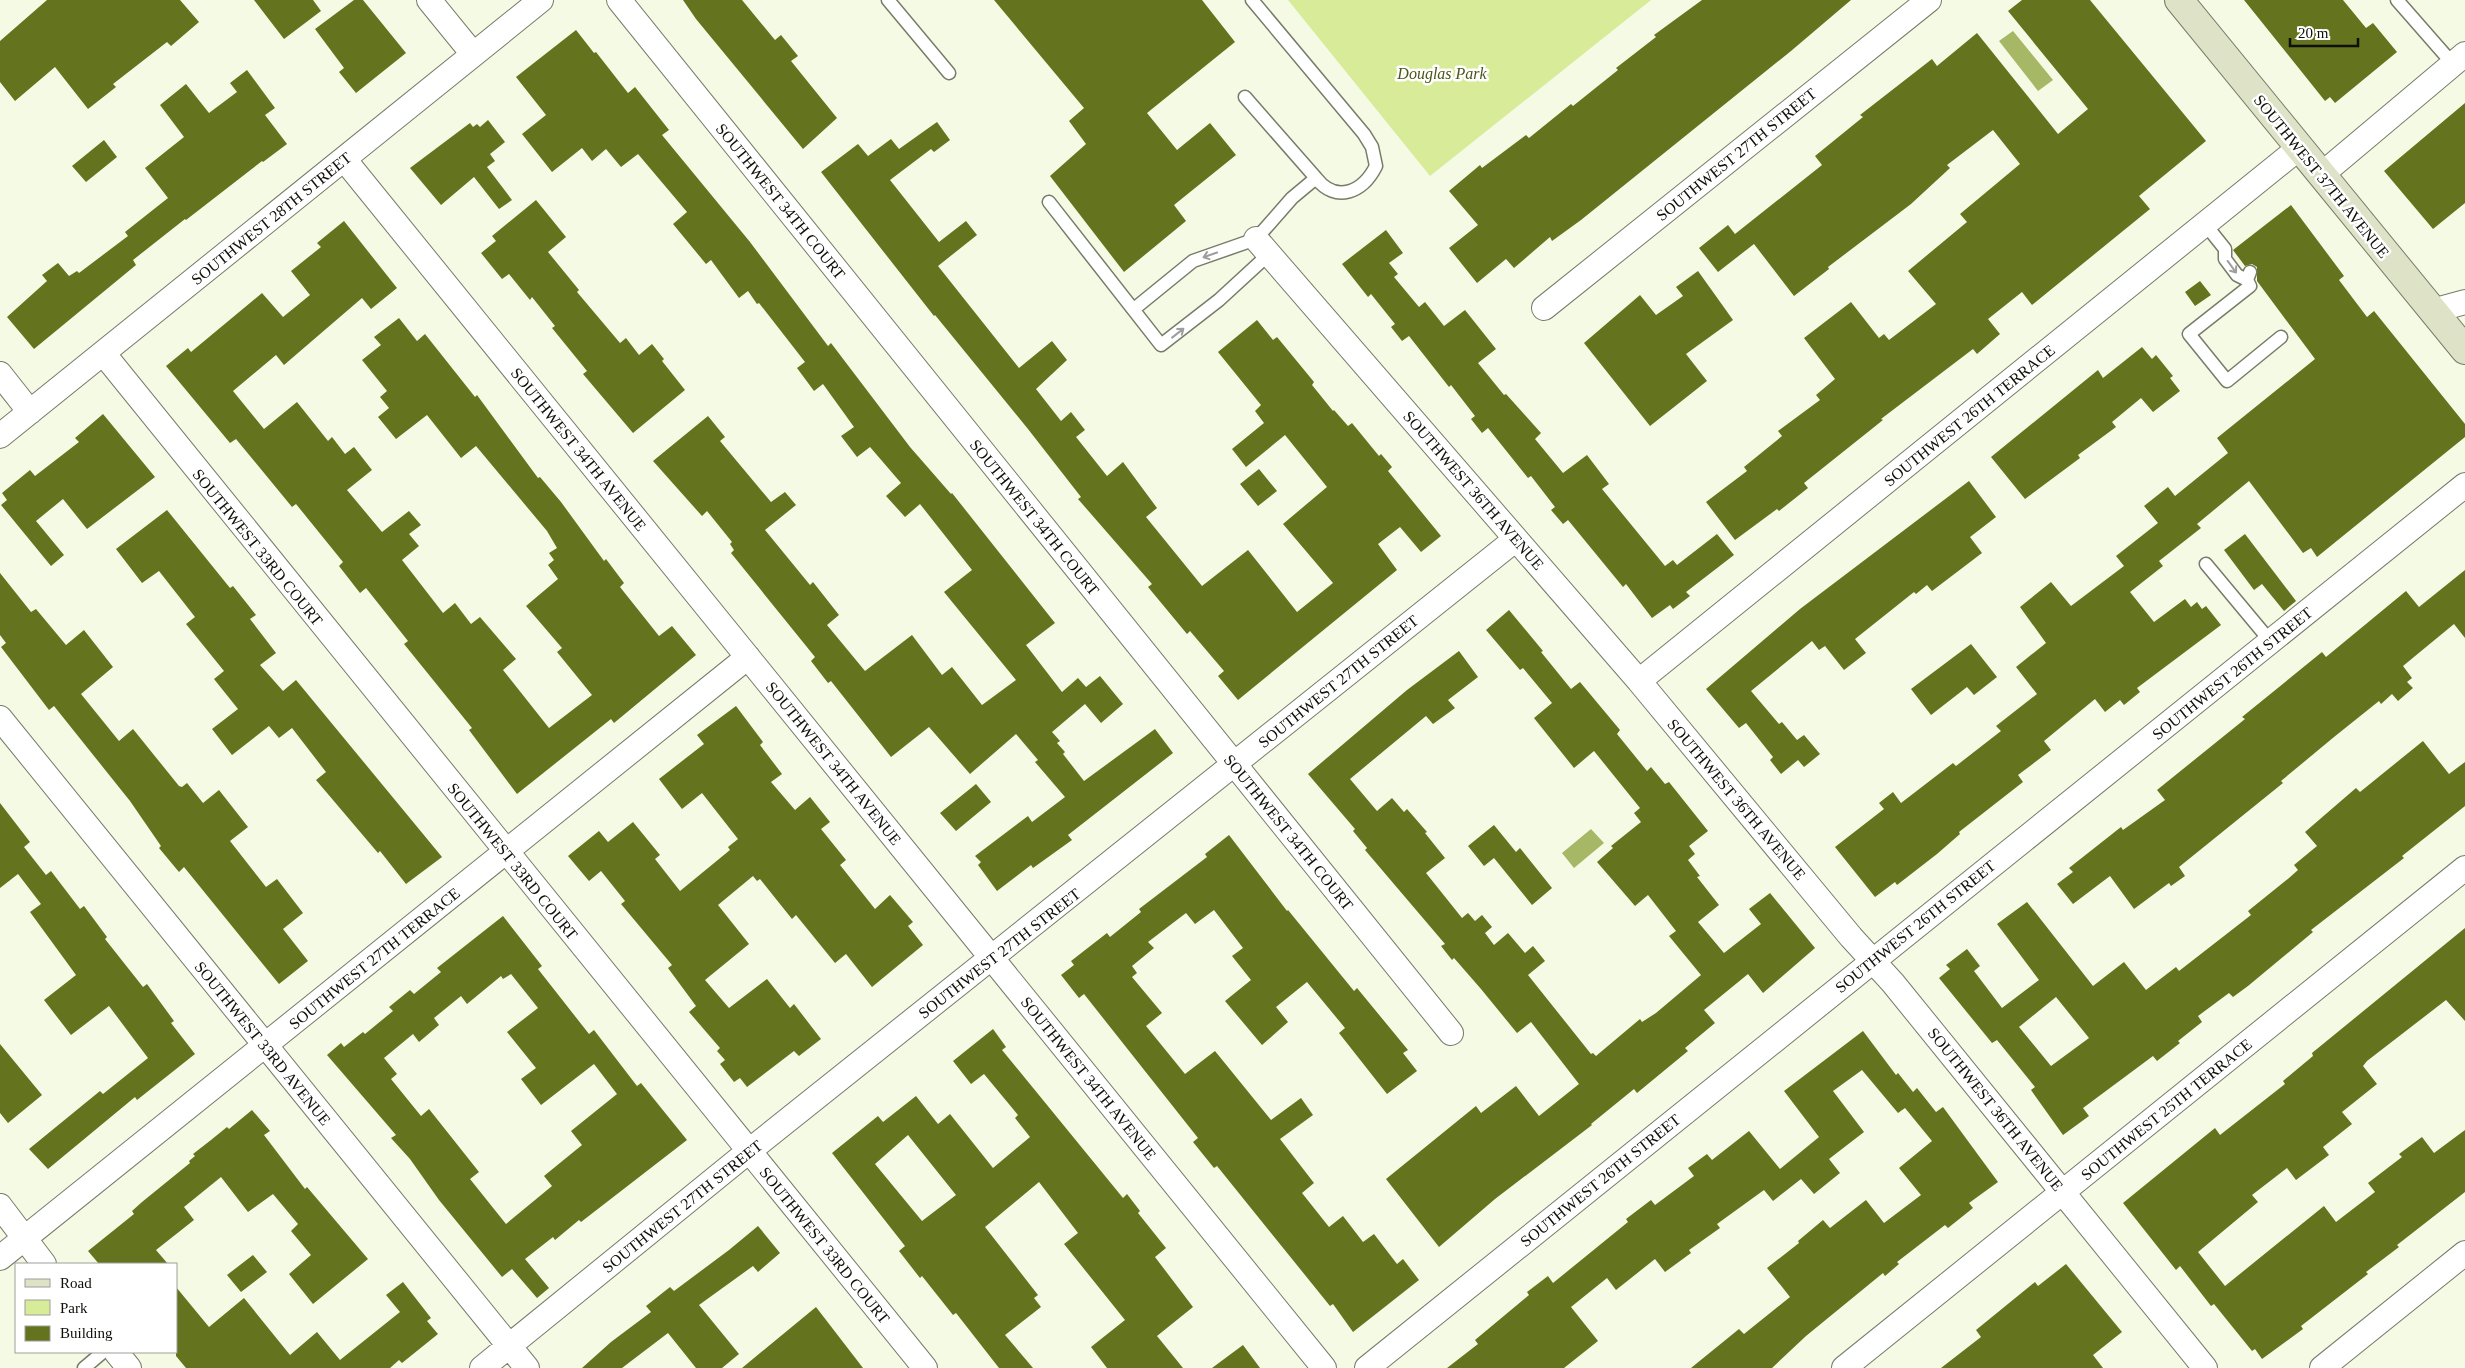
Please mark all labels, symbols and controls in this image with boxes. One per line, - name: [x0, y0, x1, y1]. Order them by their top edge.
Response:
- scale bar: [2290, 15, 2358, 47]
- text: 20 m: [2298, 25, 2329, 41]
- park label: Douglas Park: [1396, 65, 1488, 83]
- street label: SOUTHWEST 27TH STREET: [1653, 85, 1820, 224]
- street label: SOUTHWEST 37TH AVENUE: [2251, 91, 2393, 261]
- street label: SOUTHWEST 34TH COURT: [713, 120, 849, 283]
- street label: SOUTHWEST 28TH STREET: [188, 149, 355, 288]
- one-way arrow: [1203, 251, 1219, 260]
- one-way arrow: [2226, 260, 2237, 273]
- one-way arrow: [1171, 327, 1184, 338]
- street label: SOUTHWEST 26TH TERRACE: [1881, 341, 2058, 489]
- street label: SOUTHWEST 34TH AVENUE: [508, 364, 650, 534]
- street label: SOUTHWEST 36TH AVENUE: [1400, 407, 1547, 573]
- street label: SOUTHWEST 34TH COURT: [967, 436, 1103, 599]
- street label: SOUTHWEST 33RD COURT: [189, 466, 326, 629]
- street label: SOUTHWEST 26TH STREET: [2149, 604, 2316, 743]
- street label: SOUTHWEST 27TH STREET: [1255, 612, 1422, 751]
- street label: SOUTHWEST 34TH AVENUE: [763, 678, 905, 848]
- street label: SOUTHWEST 36TH AVENUE: [1664, 715, 1809, 883]
- street label: SOUTHWEST 34TH COURT: [1221, 751, 1357, 914]
- street label: SOUTHWEST 33RD COURT: [444, 780, 581, 943]
- street label: SOUTHWEST 26TH STREET: [1832, 857, 1999, 996]
- street label: SOUTHWEST 27TH TERRACE: [286, 884, 463, 1032]
- street label: SOUTHWEST 27TH STREET: [915, 885, 1084, 1022]
- street label: SOUTHWEST 33RD AVENUE: [191, 958, 334, 1129]
- street label: SOUTHWEST 34TH AVENUE: [1018, 993, 1160, 1163]
- street label: SOUTHWEST 36TH AVENUE: [1925, 1024, 2067, 1194]
- street label: SOUTHWEST 25TH TERRACE: [2078, 1035, 2255, 1183]
- street label: SOUTHWEST 26TH STREET: [1517, 1111, 1684, 1250]
- street label: SOUTHWEST 27TH STREET: [599, 1137, 766, 1276]
- street label: SOUTHWEST 33RD COURT: [756, 1164, 893, 1327]
- legend: [15, 1263, 178, 1353]
- text: Road: [60, 1275, 92, 1291]
- text: Park: [60, 1300, 88, 1316]
- text: Building: [60, 1325, 113, 1341]

